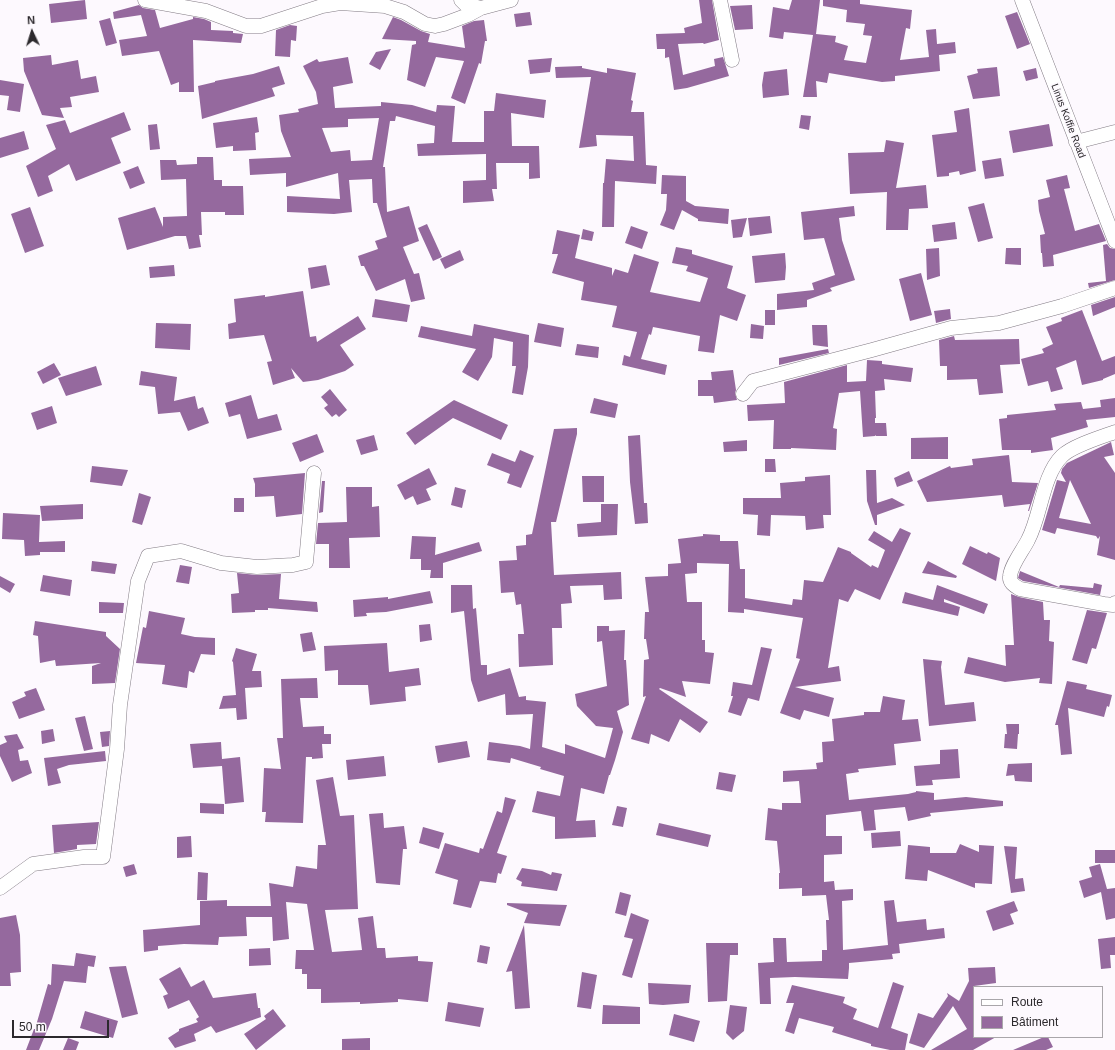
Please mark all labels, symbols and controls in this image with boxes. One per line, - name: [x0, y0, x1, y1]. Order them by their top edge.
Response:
- north arrow: [12, 12, 52, 52]
- text: N: [27, 14, 36, 26]
- street label: Linus Koffie Road: [1048, 82, 1088, 160]
- legend: [973, 986, 1103, 1038]
- text: Route: [1011, 995, 1043, 1009]
- scale bar: [14, 1012, 111, 1038]
- text: Bâtiment: [1011, 1015, 1058, 1029]
- text: 50 m: [19, 1020, 46, 1034]

